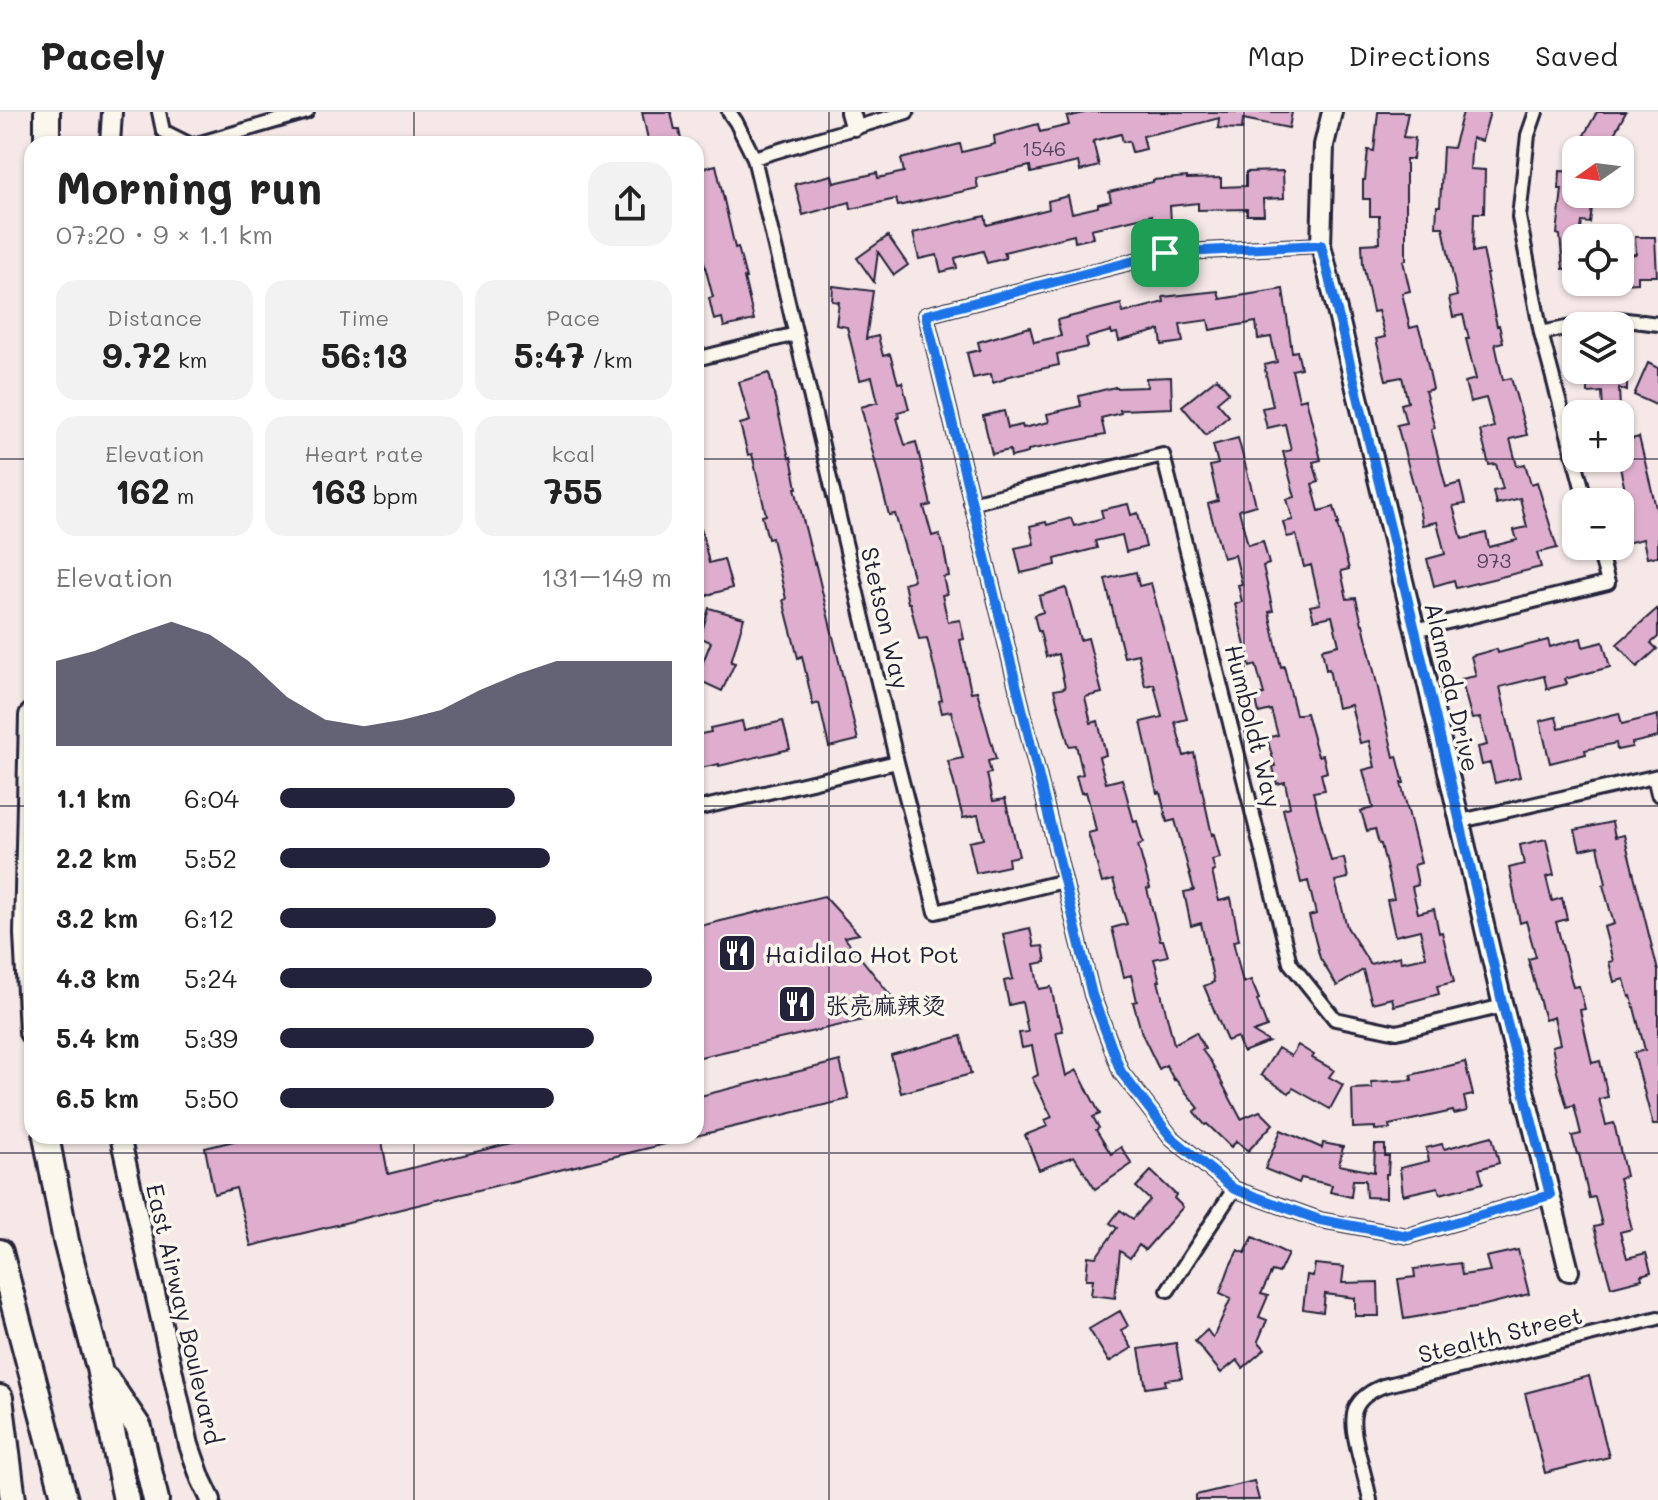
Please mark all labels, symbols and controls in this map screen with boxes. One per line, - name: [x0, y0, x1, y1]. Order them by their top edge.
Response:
- text: Pacely: [40, 30, 166, 80]
- text: Map: [1248, 37, 1305, 73]
- text: Directions: [1349, 37, 1491, 73]
- text: Saved: [1535, 37, 1618, 73]
- house number: 1546: [1022, 135, 1066, 161]
- north arrow: [1562, 136, 1634, 208]
- map controls: [1562, 136, 1634, 560]
- text: Morning run: [56, 158, 322, 215]
- button: share: [588, 162, 672, 246]
- text: 07:20 · 9 × 1.1 km: [56, 217, 273, 251]
- pin: [1131, 219, 1199, 287]
- button: locate: [1562, 224, 1634, 296]
- icon: arrive: [1143, 231, 1187, 275]
- text: Distance: [107, 303, 202, 332]
- text: Time: [339, 303, 389, 332]
- text: Pace: [546, 303, 600, 332]
- button: layers: [1562, 312, 1634, 384]
- text: 9.72: [102, 332, 171, 377]
- text: 56:13: [321, 332, 407, 377]
- text: 5:47: [514, 332, 585, 377]
- text: km: [171, 345, 207, 374]
- text: /km: [585, 345, 633, 374]
- button: +: [1562, 400, 1634, 472]
- text: Elevation: [105, 439, 204, 468]
- text: Heart rate: [305, 439, 423, 468]
- text: kcal: [551, 439, 595, 468]
- text: 162: [115, 468, 170, 513]
- text: 163: [310, 468, 366, 513]
- text: 755: [544, 468, 603, 513]
- text: m: [170, 481, 194, 510]
- text: bpm: [366, 481, 418, 510]
- button: −: [1562, 488, 1634, 560]
- street label: Stetson Way: [855, 544, 917, 692]
- house number: 973: [1477, 547, 1511, 573]
- text: Elevation: [56, 560, 173, 594]
- text: 131–149 m: [541, 560, 672, 594]
- street label: Alameda Drive: [1418, 599, 1488, 775]
- street label: Humboldt Way: [1219, 641, 1289, 811]
- text: 1.1 km: [56, 781, 131, 815]
- text: 6:04: [184, 781, 239, 815]
- text: 2.2 km: [56, 841, 137, 875]
- text: 5:52: [184, 841, 237, 875]
- text: 3.2 km: [56, 901, 138, 935]
- text: 6:12: [184, 901, 234, 935]
- restaurant icon: Haidilao Hot Pot: [716, 932, 758, 974]
- place label: Haidilao Hot Pot: [765, 938, 959, 969]
- text: 4.3 km: [56, 961, 140, 995]
- text: 5:24: [184, 961, 237, 995]
- restaurant icon: 张亮麻辣烫: [776, 983, 818, 1025]
- place label: 张亮麻辣烫: [825, 989, 945, 1020]
- text: 5.4 km: [56, 1021, 140, 1055]
- text: 5:39: [184, 1021, 238, 1055]
- text: 6.5 km: [56, 1081, 139, 1115]
- text: 5:50: [184, 1081, 238, 1115]
- street label: East Airway Boulevard: [140, 1181, 230, 1447]
- street label: Stealth Street: [1415, 1299, 1585, 1369]

